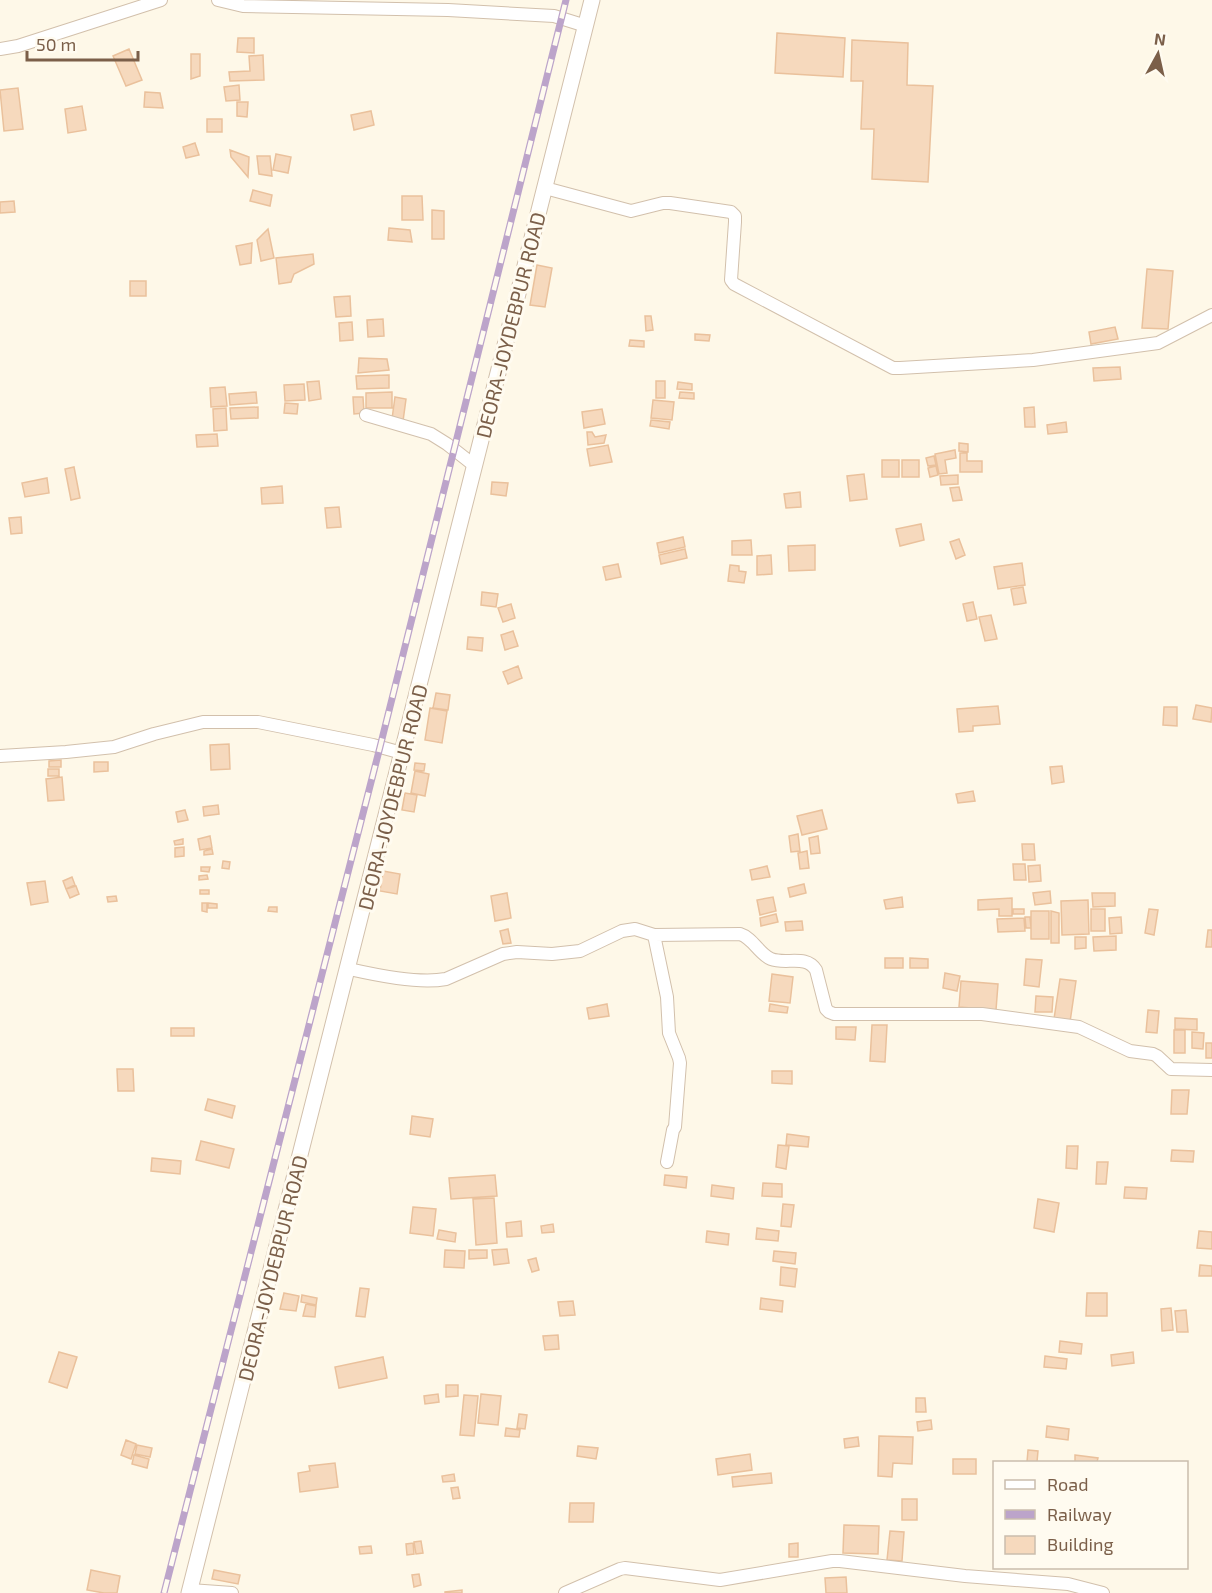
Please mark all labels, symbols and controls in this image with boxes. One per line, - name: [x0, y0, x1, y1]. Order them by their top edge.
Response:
- scale bar: [27, 24, 138, 62]
- north arrow: [1128, 24, 1188, 84]
- text: N: [1153, 28, 1167, 49]
- text: 50 m: [36, 33, 76, 55]
- street label: DEORA-JOYDEBPUR ROAD: [470, 209, 550, 441]
- street label: DEORA-JOYDEBPUR ROAD: [352, 681, 432, 913]
- street label: DEORA-JOYDEBPUR ROAD: [232, 1152, 312, 1384]
- legend: [993, 1461, 1188, 1569]
- text: Road: [1047, 1473, 1088, 1495]
- text: Railway: [1047, 1503, 1112, 1525]
- text: Building: [1047, 1533, 1114, 1555]

